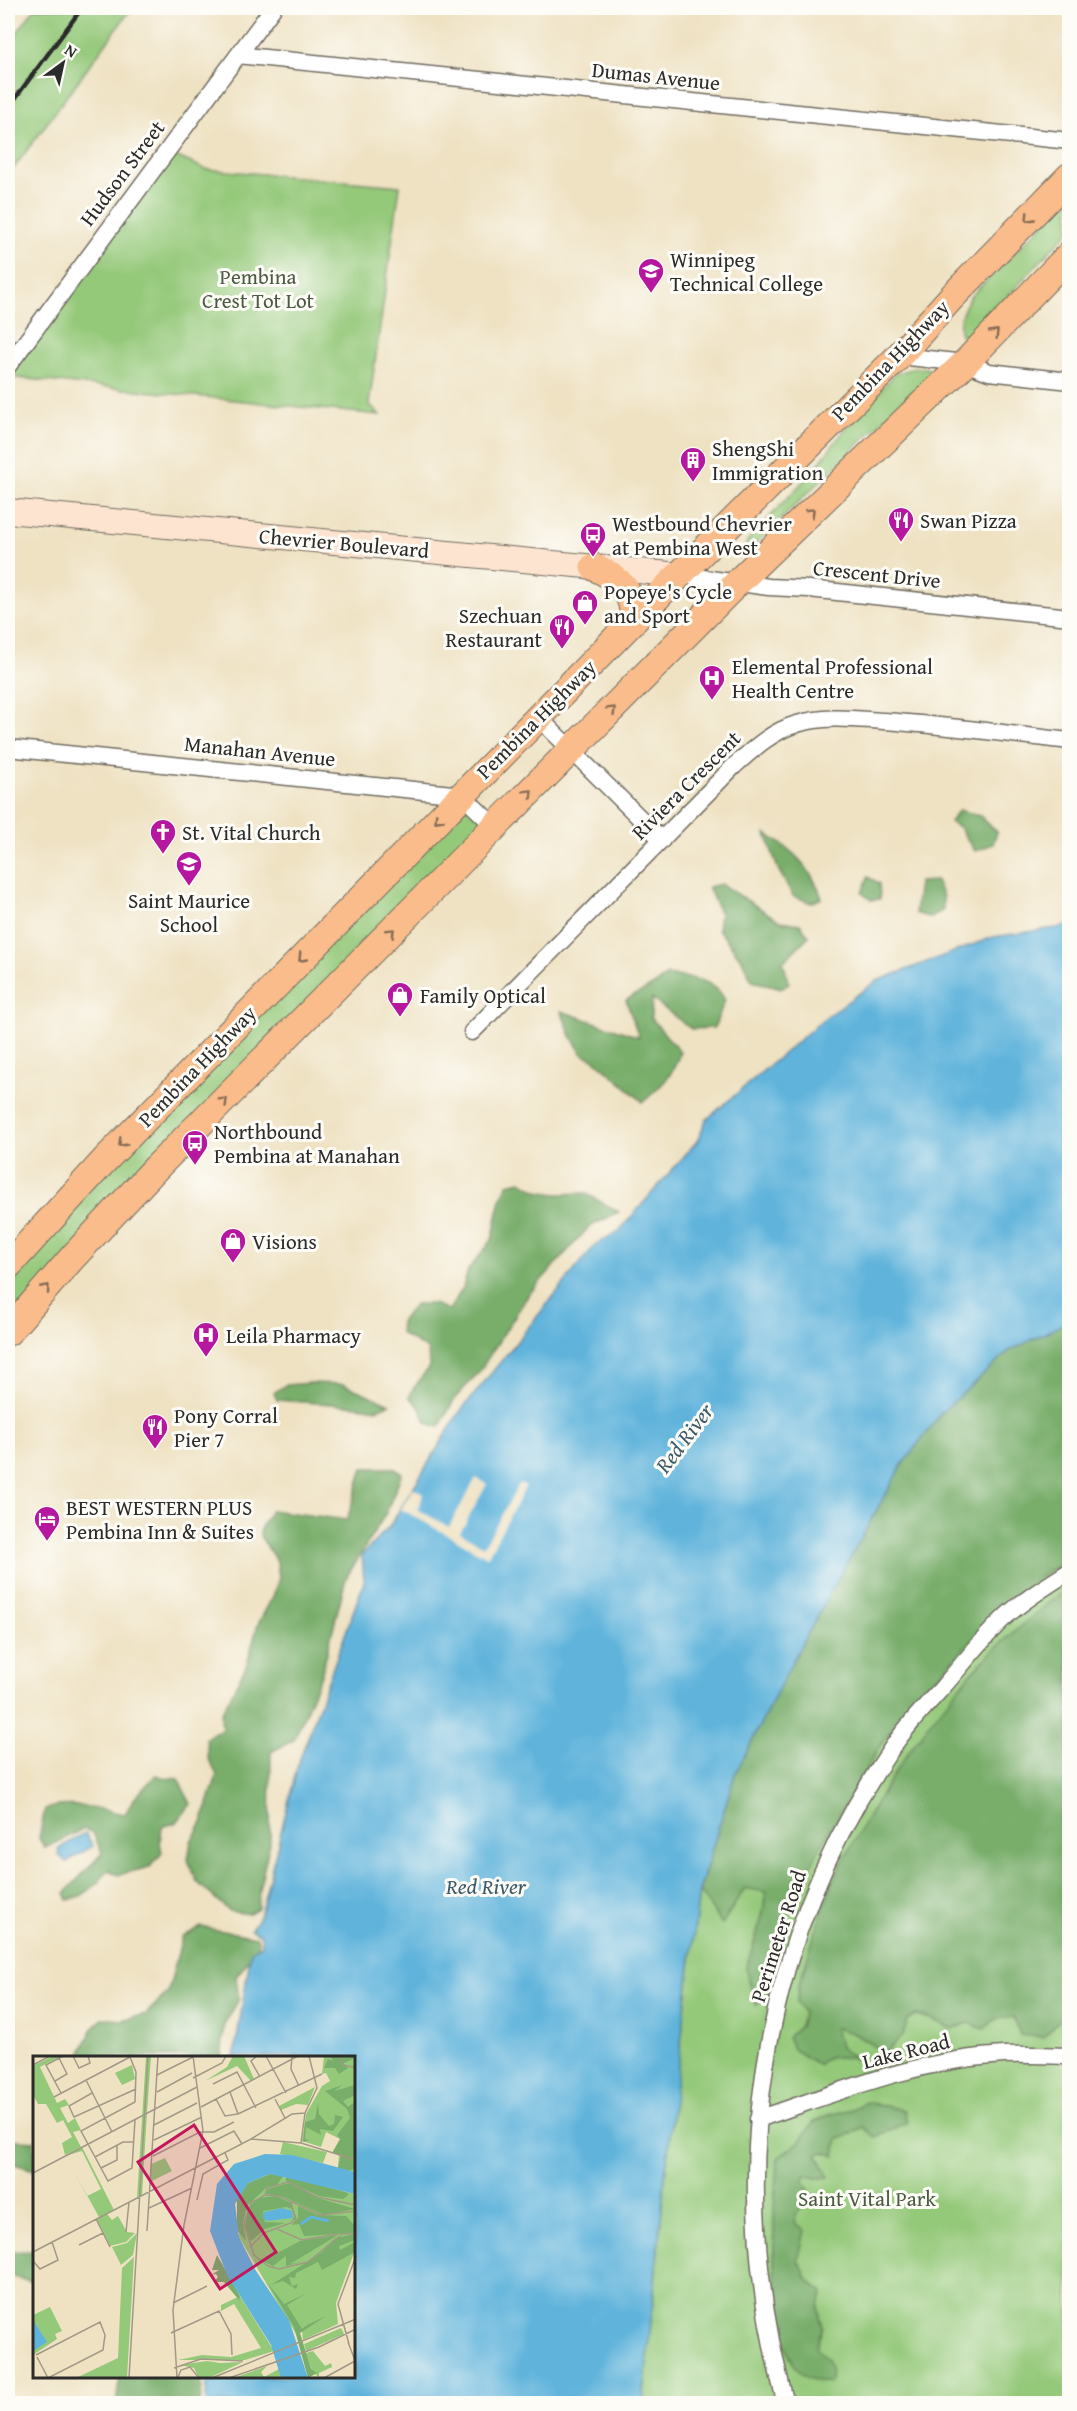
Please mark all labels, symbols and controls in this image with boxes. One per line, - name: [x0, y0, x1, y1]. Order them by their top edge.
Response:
- north arrow: [33, 33, 93, 93]
- text: N: [60, 37, 82, 64]
- street label: Dumas Avenue: [590, 54, 722, 98]
- street label: Hudson Street: [72, 113, 172, 232]
- one-way arrow: [1025, 211, 1036, 222]
- place label: Winnipeg Technical College: [670, 244, 823, 299]
- school or university icon: Winnipeg Technical College: [636, 256, 666, 294]
- park label: Pembina Crest Tot Lot: [202, 261, 315, 316]
- street label: Pembina Highway: [824, 292, 957, 428]
- one-way arrow: [988, 329, 999, 340]
- place label: ShengShi Immigration: [712, 433, 824, 488]
- building icon: ShengShi Immigration: [678, 445, 708, 483]
- restaurant icon: Swan Pizza: [886, 505, 916, 543]
- place label: Swan Pizza: [920, 505, 1017, 536]
- place label: Westbound Chevrier at Pembina West: [612, 508, 792, 563]
- one-way arrow: [803, 509, 814, 520]
- street label: Chevrier Boulevard: [258, 520, 431, 566]
- bus stop icon: Westbound Chevrier at Pembina West: [578, 520, 608, 558]
- street label: Crescent Drive: [812, 552, 942, 596]
- place label: Popeye's Cycle and Sport: [604, 576, 732, 631]
- shop icon: Popeye's Cycle and Sport: [570, 588, 600, 626]
- place label: Szechuan Restaurant: [445, 600, 543, 655]
- restaurant icon: Szechuan Restaurant: [547, 612, 577, 650]
- place label: Elemental Professional Health Centre: [732, 651, 933, 706]
- street label: Pembina Highway: [469, 652, 603, 786]
- hospital icon: Elemental Professional Health Centre: [697, 663, 727, 701]
- one-way arrow: [605, 706, 616, 716]
- street label: Riviera Crescent: [624, 723, 748, 847]
- street label: Manahan Avenue: [183, 728, 337, 774]
- one-way arrow: [521, 790, 532, 801]
- one-way arrow: [435, 811, 446, 822]
- church icon: St. Vital Church: [148, 817, 178, 855]
- place label: St. Vital Church: [182, 817, 321, 848]
- school or university icon: Saint Maurice School: [174, 849, 204, 887]
- place label: Saint Maurice School: [128, 885, 250, 940]
- one-way arrow: [384, 928, 395, 939]
- one-way arrow: [298, 952, 309, 962]
- shop icon: Family Optical: [385, 980, 415, 1018]
- place label: Family Optical: [420, 980, 546, 1011]
- street label: Pembina Highway: [131, 998, 264, 1134]
- one-way arrow: [216, 1097, 227, 1108]
- place label: Northbound Pembina at Manahan: [214, 1116, 400, 1171]
- bus stop icon: Northbound Pembina at Manahan: [180, 1128, 210, 1166]
- one-way arrow: [118, 1136, 129, 1147]
- shop icon: Visions: [218, 1226, 248, 1264]
- place label: Visions: [252, 1226, 317, 1257]
- one-way arrow: [39, 1284, 50, 1295]
- hospital icon: Leila Pharmacy: [191, 1320, 221, 1358]
- place label: Leila Pharmacy: [226, 1320, 361, 1351]
- water label: Red River: [647, 1396, 721, 1480]
- place label: Pony Corral Pier 7: [174, 1400, 278, 1455]
- restaurant icon: Pony Corral Pier 7: [140, 1412, 170, 1450]
- place label: BEST WESTERN PLUS Pembina Inn & Suites: [66, 1492, 254, 1547]
- hotel icon: BEST WESTERN PLUS Pembina Inn & Suites: [32, 1504, 62, 1542]
- street label: Perimeter Road: [742, 1865, 814, 2006]
- water label: Red River: [445, 1870, 527, 1902]
- street label: Lake Road: [859, 2025, 954, 2077]
- inset map: [33, 2056, 356, 2378]
- park label: Saint Vital Park: [798, 2183, 936, 2214]

